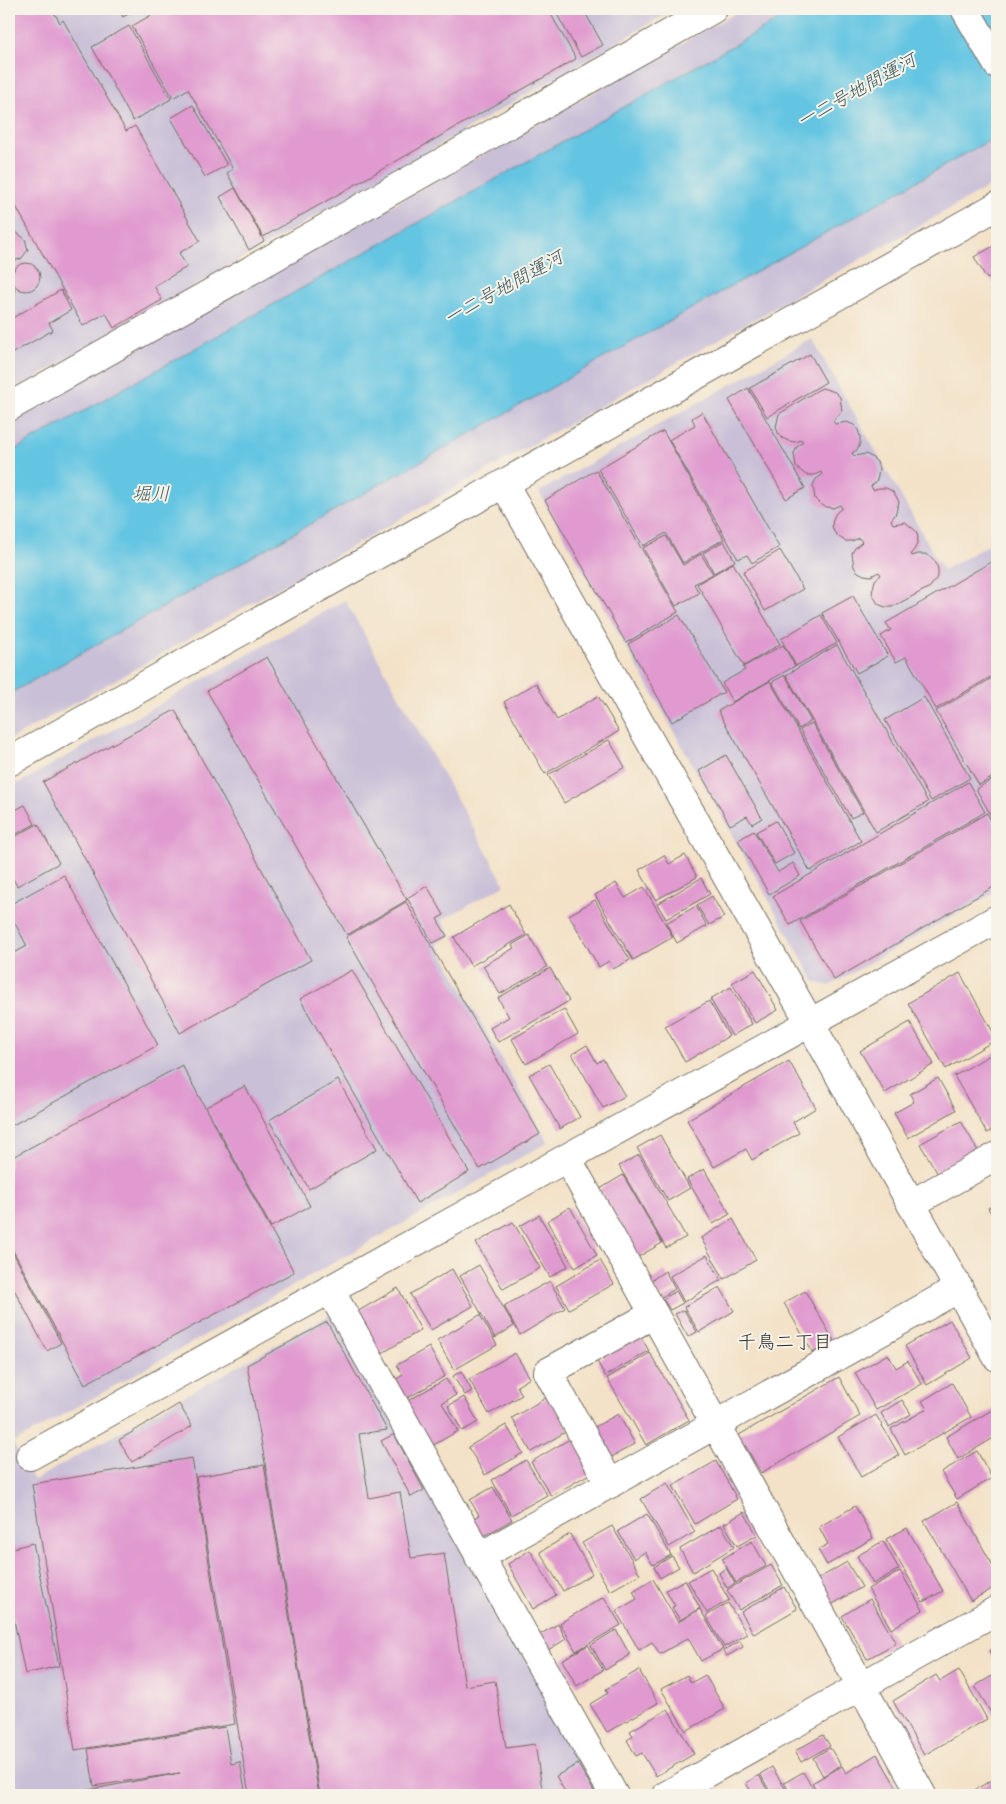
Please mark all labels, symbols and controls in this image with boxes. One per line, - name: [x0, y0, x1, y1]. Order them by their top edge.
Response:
- water label: 一二号地間運河: [793, 48, 925, 137]
- water label: 一二号地間運河: [440, 245, 572, 334]
- water label: 堀川: [132, 483, 170, 510]
- district label: 千鳥二丁目: [737, 1331, 833, 1358]

